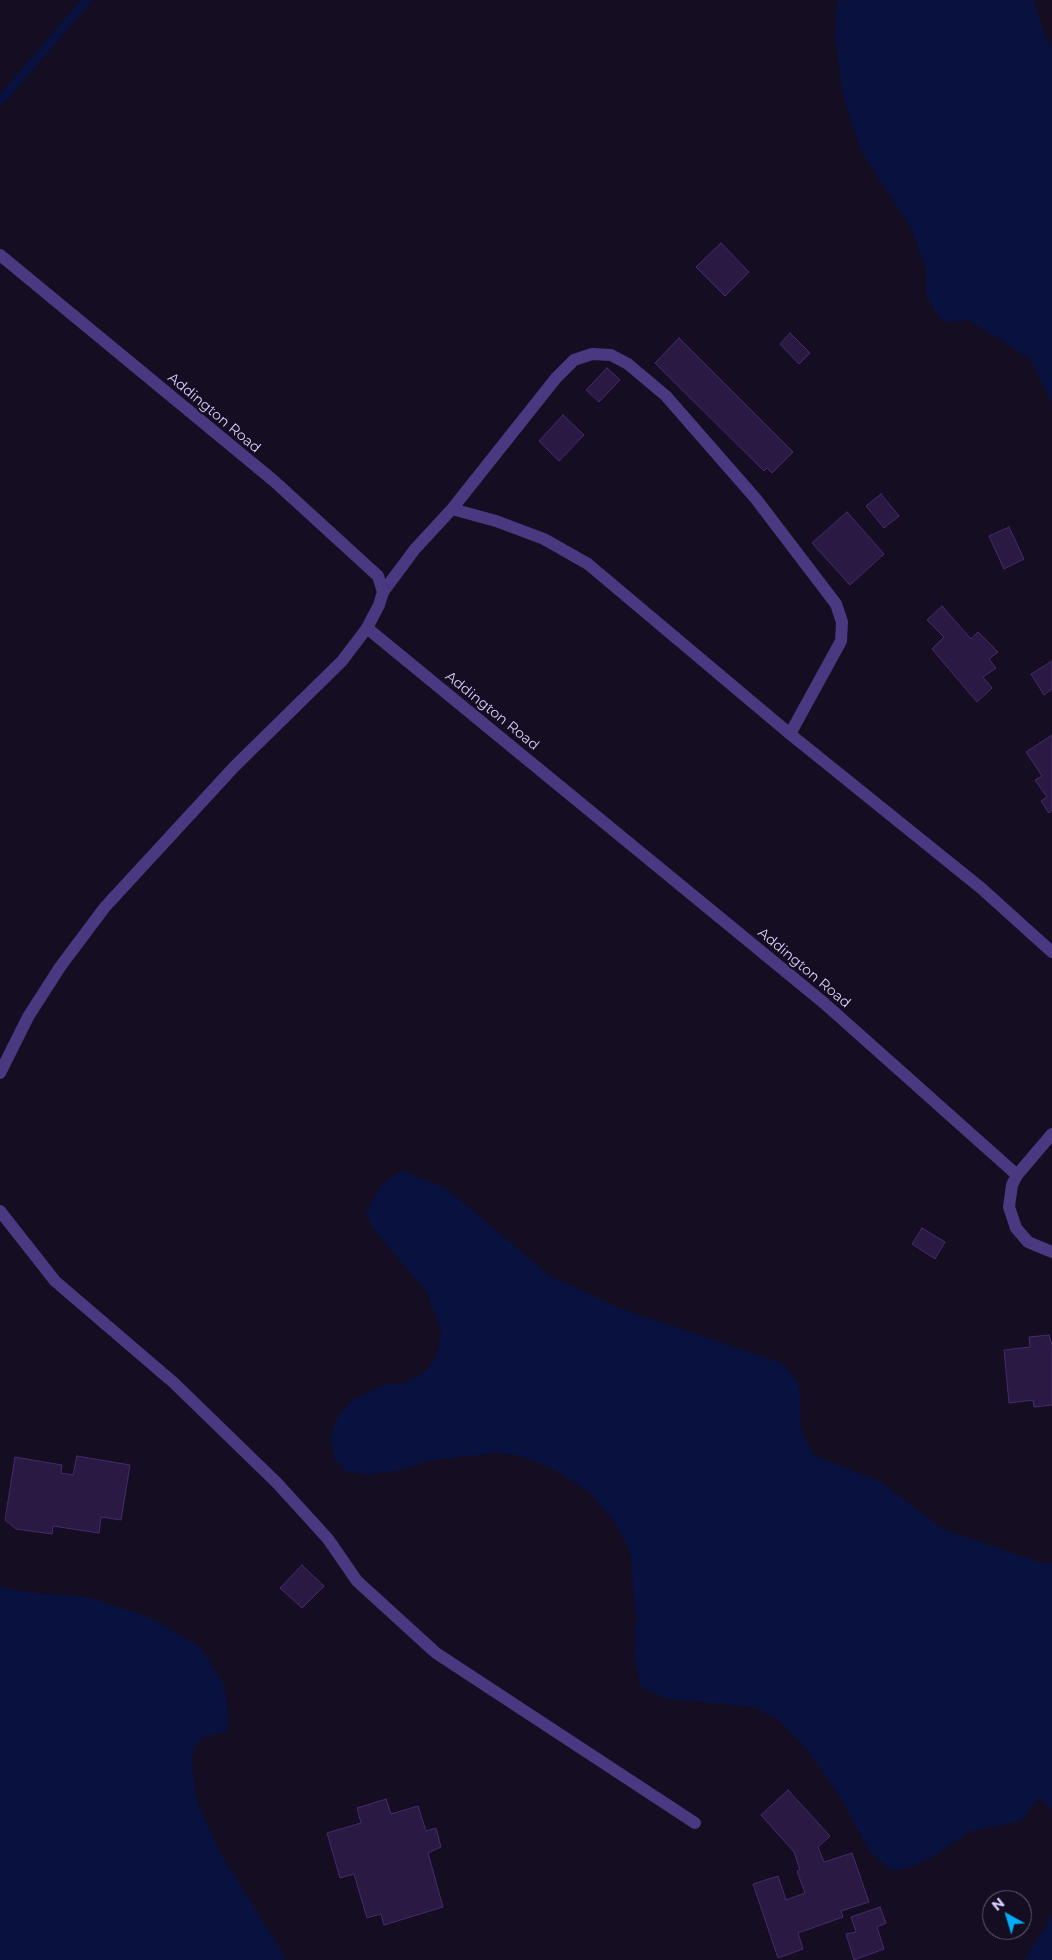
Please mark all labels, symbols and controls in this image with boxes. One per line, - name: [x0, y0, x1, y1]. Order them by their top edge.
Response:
- street label: Addington Road: [164, 369, 264, 457]
- street label: Addington Road: [442, 668, 542, 754]
- street label: Addington Road: [754, 924, 854, 1012]
- north arrow: [982, 1890, 1032, 1940]
- text: N: [988, 1894, 1008, 1915]

